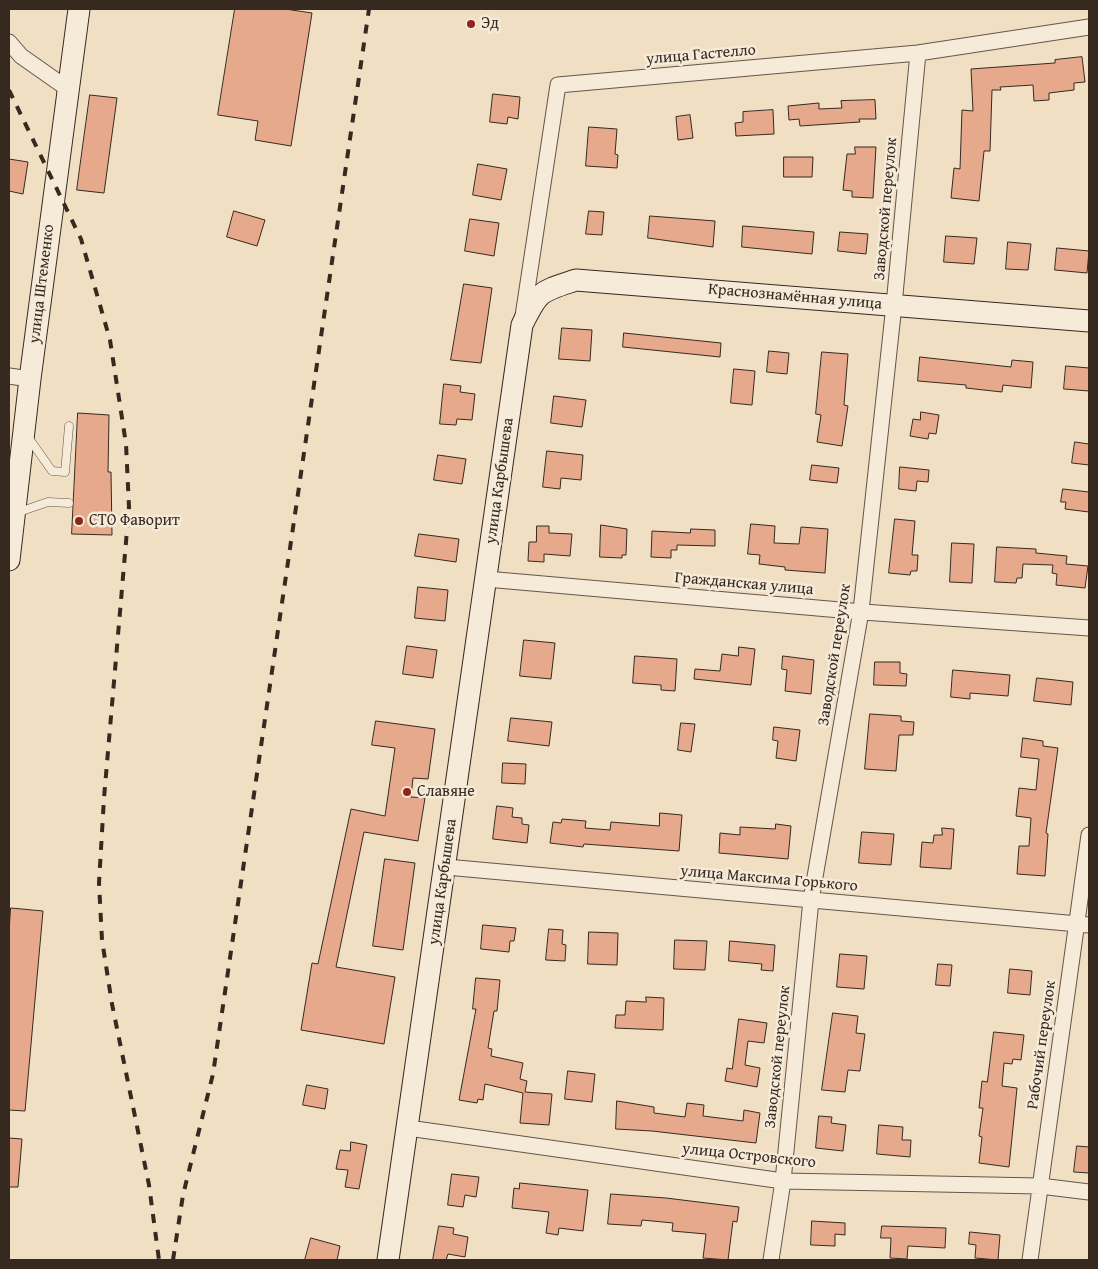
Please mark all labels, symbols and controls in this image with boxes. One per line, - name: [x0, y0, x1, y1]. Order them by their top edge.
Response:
- place label: Эд: [481, 14, 499, 34]
- marker: Эд: [465, 18, 477, 30]
- street label: улица Гастелло: [645, 41, 757, 69]
- street label: Заводской переулок: [870, 137, 902, 281]
- street label: улица Штеменко: [25, 223, 59, 345]
- street label: Краснознамённая улица: [707, 280, 883, 314]
- street label: улица Карбышева: [482, 417, 518, 545]
- place label: СТО Фаворит: [89, 511, 180, 531]
- marker: СТО Фаворит: [73, 515, 85, 527]
- street label: Гражданская улица: [674, 568, 814, 600]
- street label: Заводской переулок: [814, 583, 856, 727]
- place label: Славяне: [417, 782, 475, 802]
- marker: Славяне: [401, 786, 413, 798]
- street label: улица Карбышева: [425, 818, 461, 946]
- street label: улица Максима Горького: [679, 862, 859, 896]
- street label: Рабочий переулок: [1023, 979, 1061, 1111]
- street label: Заводской переулок: [761, 985, 795, 1129]
- street label: улица Островского: [681, 1139, 817, 1173]

